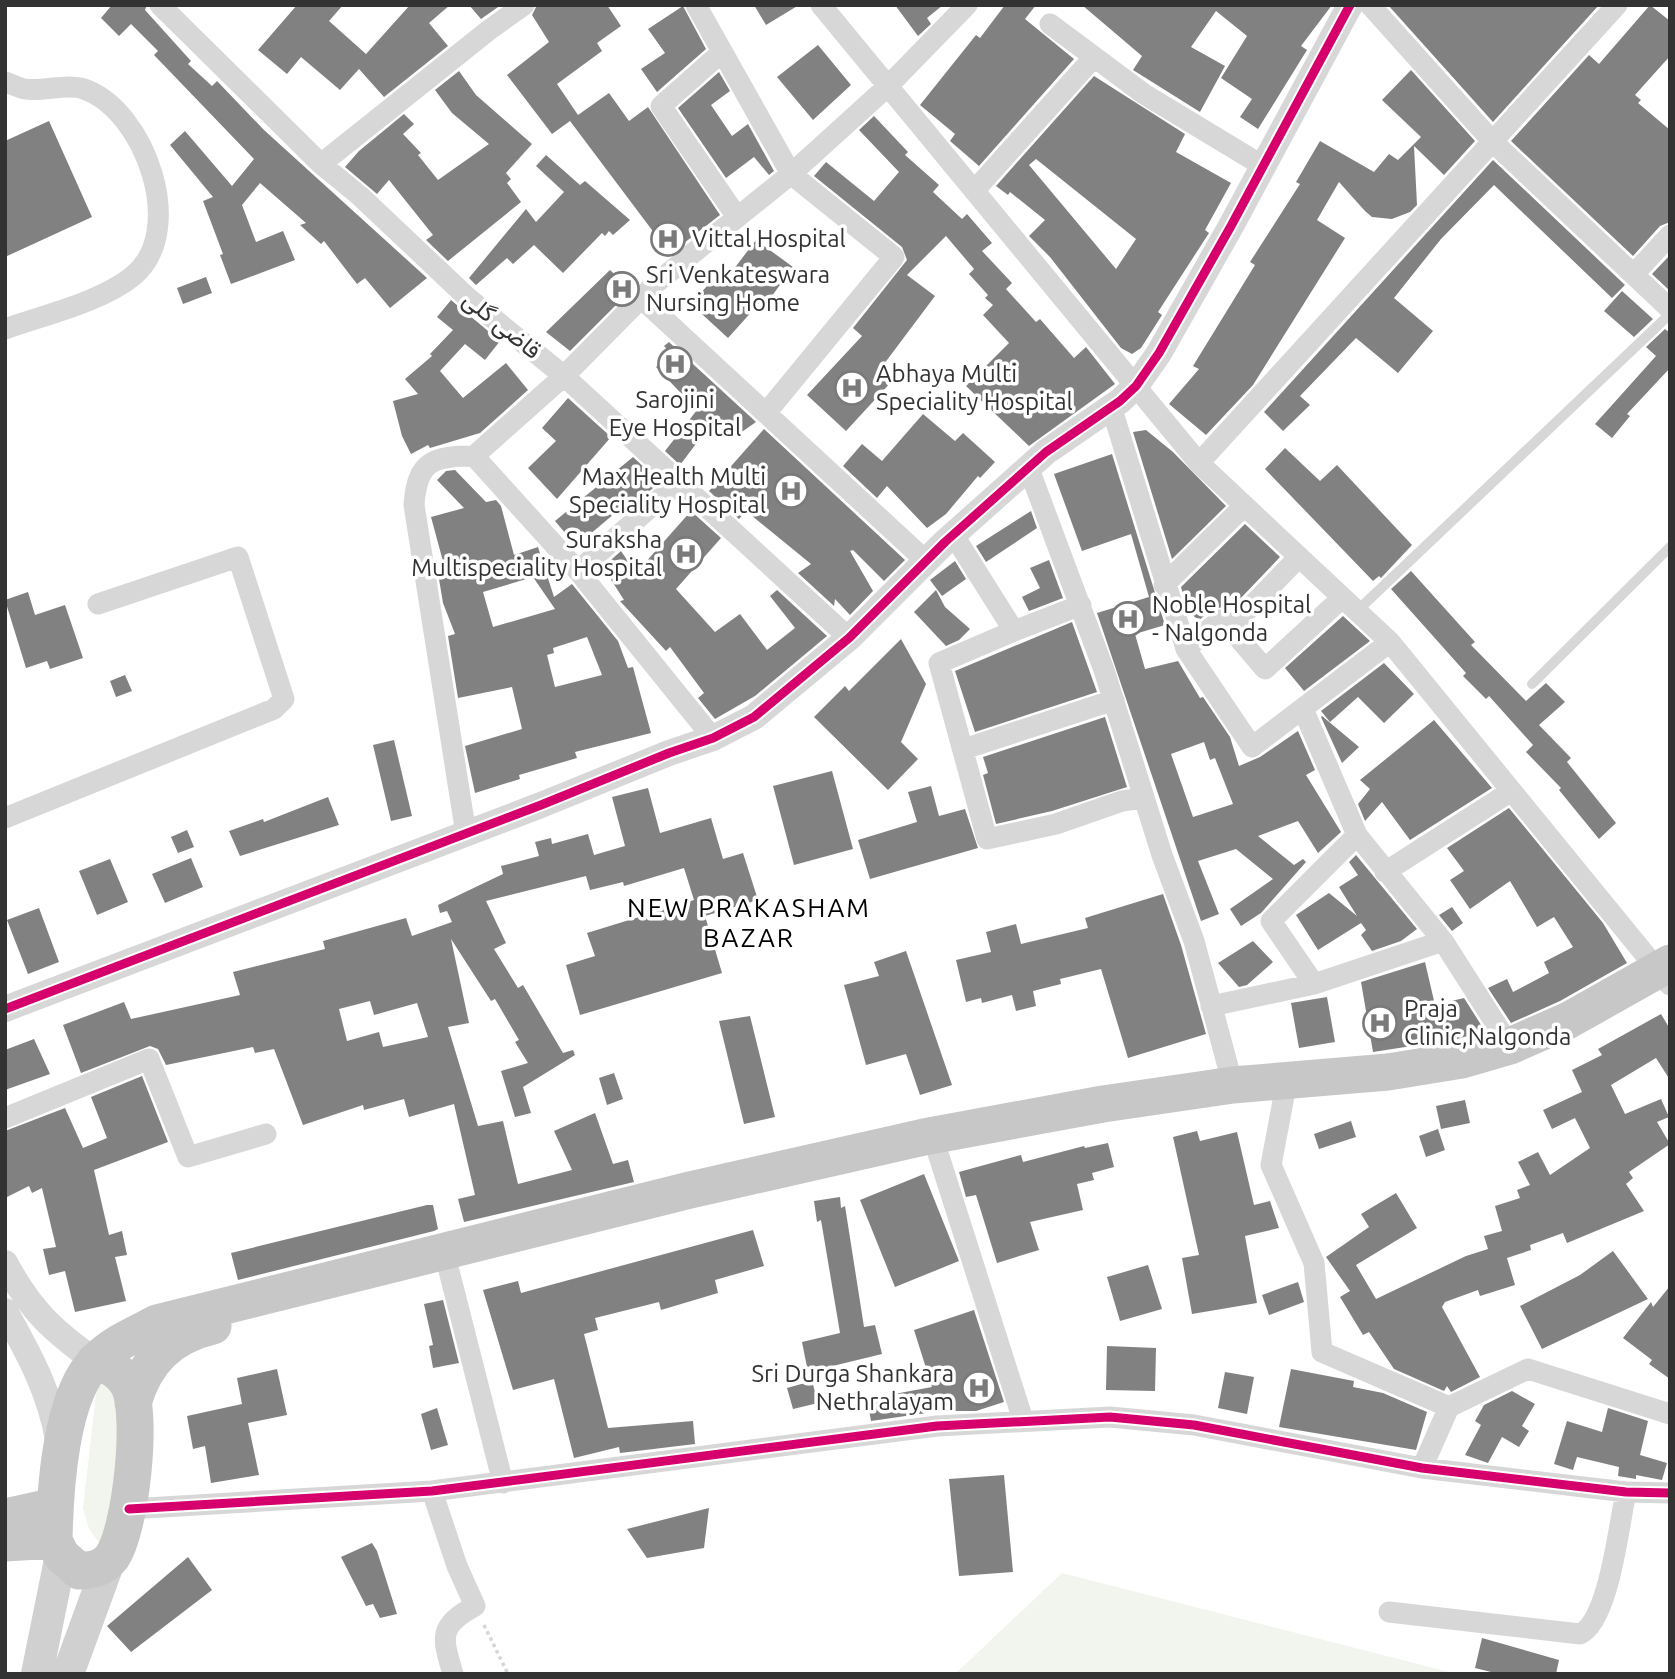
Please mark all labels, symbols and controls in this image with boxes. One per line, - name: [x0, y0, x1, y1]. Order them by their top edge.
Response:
- hospital icon: Vittal Hospital: [649, 220, 687, 258]
- place label: Vittal Hospital: [692, 225, 846, 252]
- place label: Sri Venkateswara Nursing Home: [646, 261, 830, 316]
- hospital icon: Sri Venkateswara Nursing Home: [603, 270, 641, 308]
- street label: قاضی گلی: [457, 285, 547, 365]
- hospital icon: Sarojini Eye Hospital: [656, 345, 694, 383]
- place label: Abhaya Multi Speciality Hospital: [876, 360, 1073, 415]
- hospital icon: Abhaya Multi Speciality Hospital: [833, 369, 871, 407]
- place label: Sarojini Eye Hospital: [609, 386, 741, 441]
- place label: Max Health Multi Speciality Hospital: [569, 463, 766, 518]
- hospital icon: Max Health Multi Speciality Hospital: [772, 472, 810, 510]
- place label: Suraksha Multispeciality Hospital: [411, 526, 662, 581]
- hospital icon: Suraksha Multispeciality Hospital: [667, 535, 705, 573]
- place label: Noble Hospital - Nalgonda: [1152, 591, 1311, 646]
- hospital icon: Noble Hospital - Nalgonda: [1109, 600, 1147, 638]
- district label: NEW PRAKASHAM BAZAR: [627, 893, 871, 952]
- place label: Praja Clinic,Nalgonda: [1404, 995, 1571, 1050]
- hospital icon: Praja Clinic,Nalgonda: [1361, 1004, 1399, 1042]
- place label: Sri Durga Shankara Nethralayam: [751, 1360, 954, 1415]
- hospital icon: Sri Durga Shankara Nethralayam: [960, 1369, 998, 1407]

